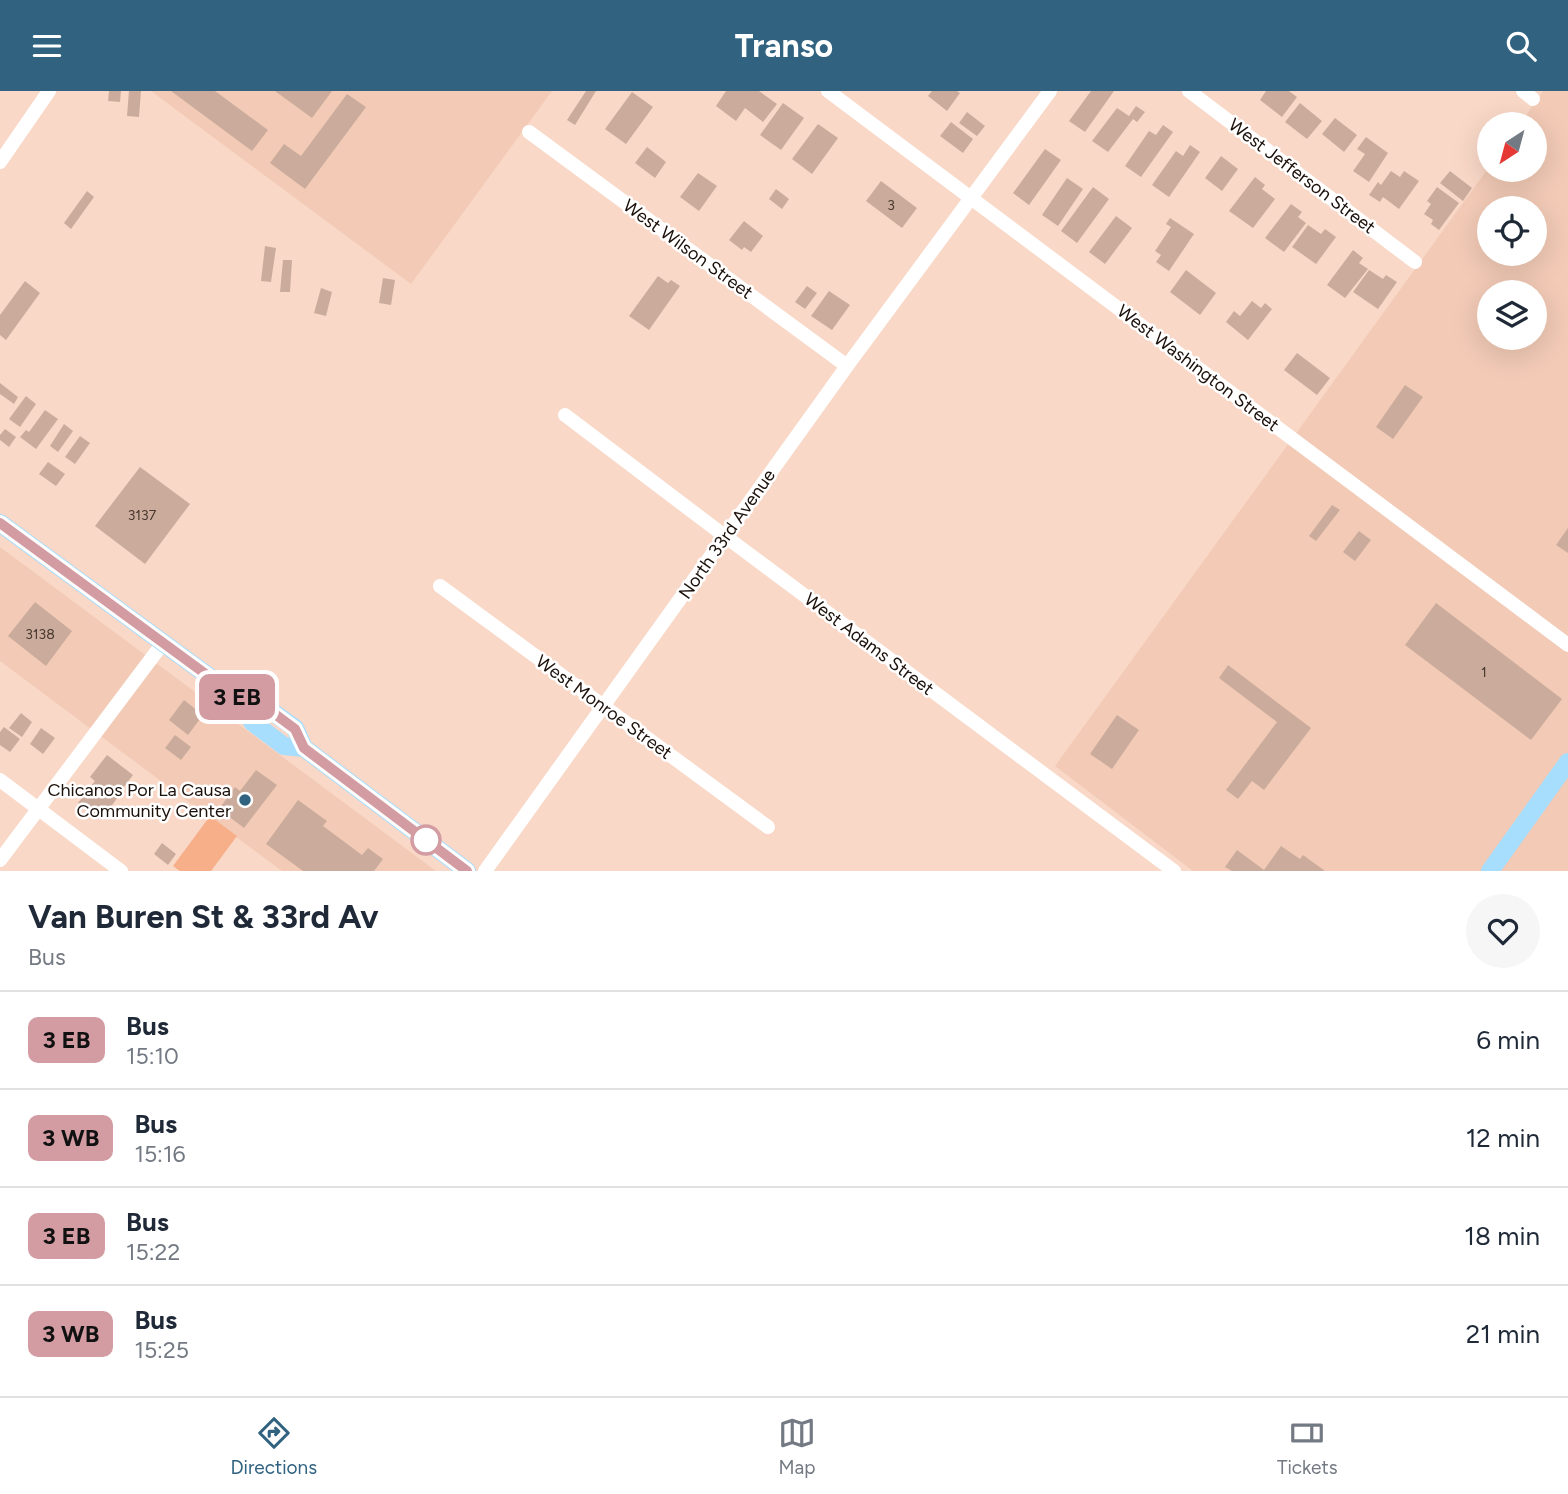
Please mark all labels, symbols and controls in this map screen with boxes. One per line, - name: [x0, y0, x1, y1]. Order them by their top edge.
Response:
- icon: menu: [28, 27, 66, 65]
- text: Transo: [735, 27, 833, 65]
- icon: search: [1502, 27, 1540, 65]
- north arrow: [1477, 112, 1547, 182]
- map controls: [1477, 112, 1547, 350]
- street label: West Jefferson Street: [1224, 114, 1380, 238]
- street label: West Wilson Street: [619, 195, 757, 304]
- button: locate: [1477, 196, 1547, 266]
- house number: 3: [887, 197, 895, 214]
- button: layers: [1477, 280, 1547, 350]
- street label: West Washington Street: [1113, 300, 1283, 436]
- street label: North 33rd Avenue: [674, 465, 780, 603]
- house number: 3137: [128, 507, 157, 524]
- street label: West Adams Street: [800, 588, 938, 700]
- house number: 3138: [25, 626, 55, 643]
- street label: West Monroe Street: [532, 650, 677, 764]
- house number: 1: [1481, 664, 1487, 681]
- line badge: 3 EB: [188, 674, 286, 720]
- text: 3 EB: [213, 682, 261, 711]
- place label: Chicanos Por La Causa Community Center: [48, 779, 231, 822]
- marker: Chicanos Por La Causa Community Center: [237, 792, 253, 808]
- unlabelled marker: [411, 825, 441, 855]
- button: heart: [1466, 894, 1540, 968]
- text: Van Buren St & 33rd Av: [28, 897, 379, 936]
- text: Bus: [28, 943, 66, 971]
- text: Bus: [126, 1010, 169, 1042]
- text: 6 min: [1476, 1024, 1540, 1056]
- text: 3 EB: [43, 1025, 90, 1054]
- text: 15:10: [126, 1042, 179, 1070]
- text: Bus: [134, 1108, 177, 1140]
- text: 12 min: [1466, 1122, 1540, 1154]
- text: 3 WB: [42, 1123, 99, 1152]
- text: 15:16: [134, 1140, 185, 1168]
- text: Bus: [126, 1206, 169, 1238]
- text: 18 min: [1464, 1220, 1540, 1252]
- text: 3 EB: [43, 1221, 90, 1250]
- text: 15:22: [126, 1238, 180, 1266]
- text: Bus: [134, 1304, 177, 1336]
- text: 21 min: [1466, 1318, 1540, 1350]
- text: 3 WB: [42, 1319, 99, 1348]
- text: 15:25: [134, 1336, 189, 1364]
- tab: Directions: [230, 1414, 317, 1479]
- tab: Map: [778, 1414, 816, 1479]
- tab: Tickets: [1277, 1414, 1338, 1479]

